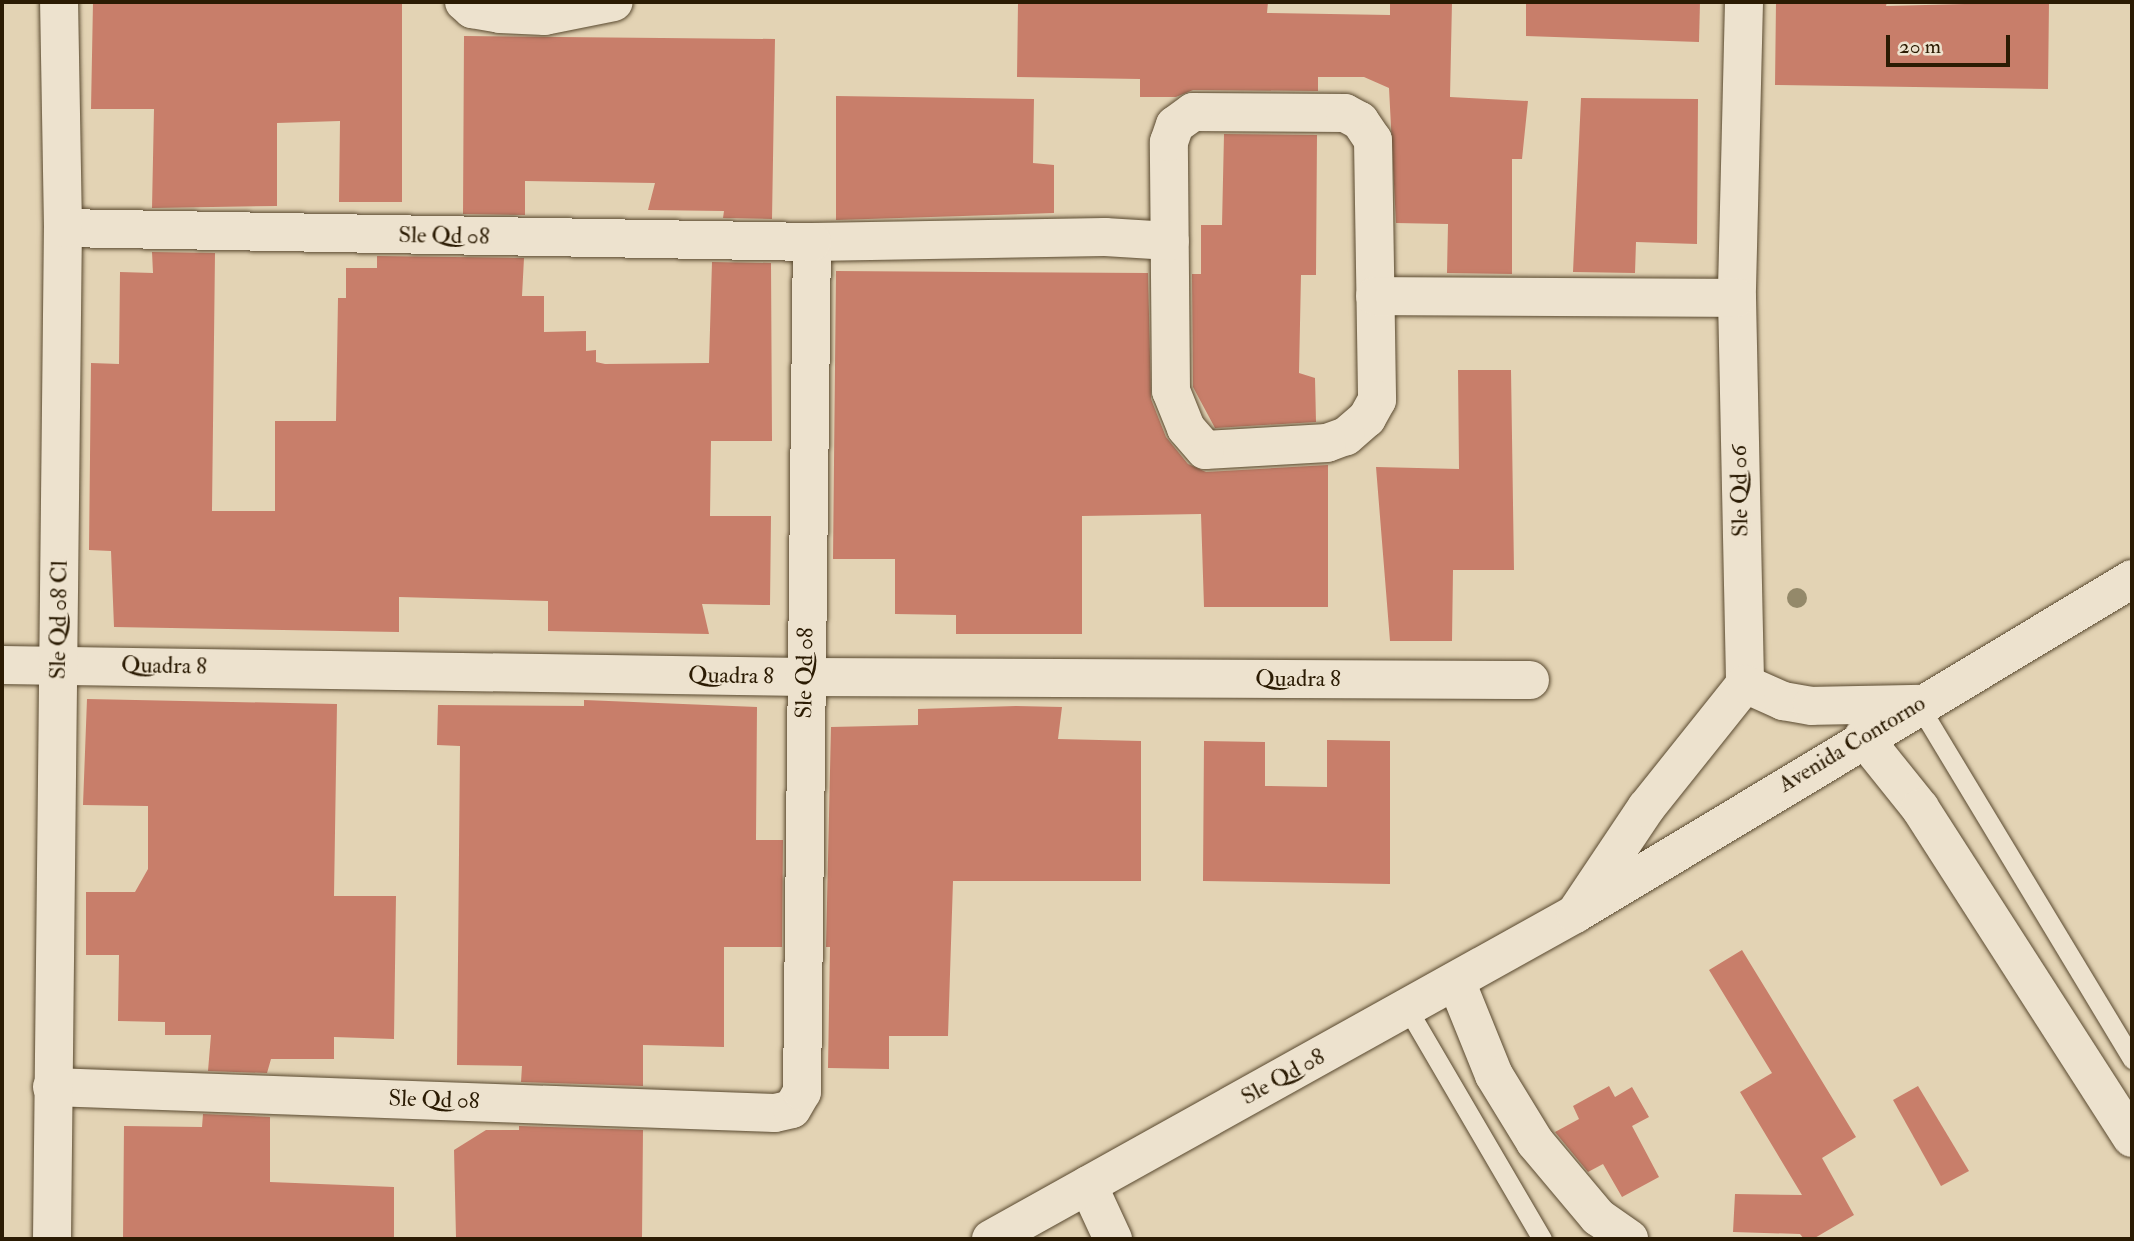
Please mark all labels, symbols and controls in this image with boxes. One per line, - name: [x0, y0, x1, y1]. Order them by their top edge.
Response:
- scale bar: [1889, 21, 2013, 65]
- text: 20 m: [1899, 33, 1941, 60]
- street label: Sle Qd 08: [398, 221, 490, 251]
- street label: Sle Qd 06: [1725, 445, 1755, 537]
- street label: Sle Qd 08 Cl: [44, 560, 74, 680]
- street label: Sle Qd 08: [790, 627, 820, 719]
- street label: Quadra 8: [121, 651, 207, 681]
- street label: Quadra 8: [688, 661, 774, 691]
- street label: Quadra 8: [1255, 665, 1341, 693]
- street label: Avenida Contorno: [1774, 689, 1930, 799]
- street label: Sle Qd 08: [1236, 1043, 1330, 1111]
- street label: Sle Qd 08: [388, 1085, 480, 1115]

